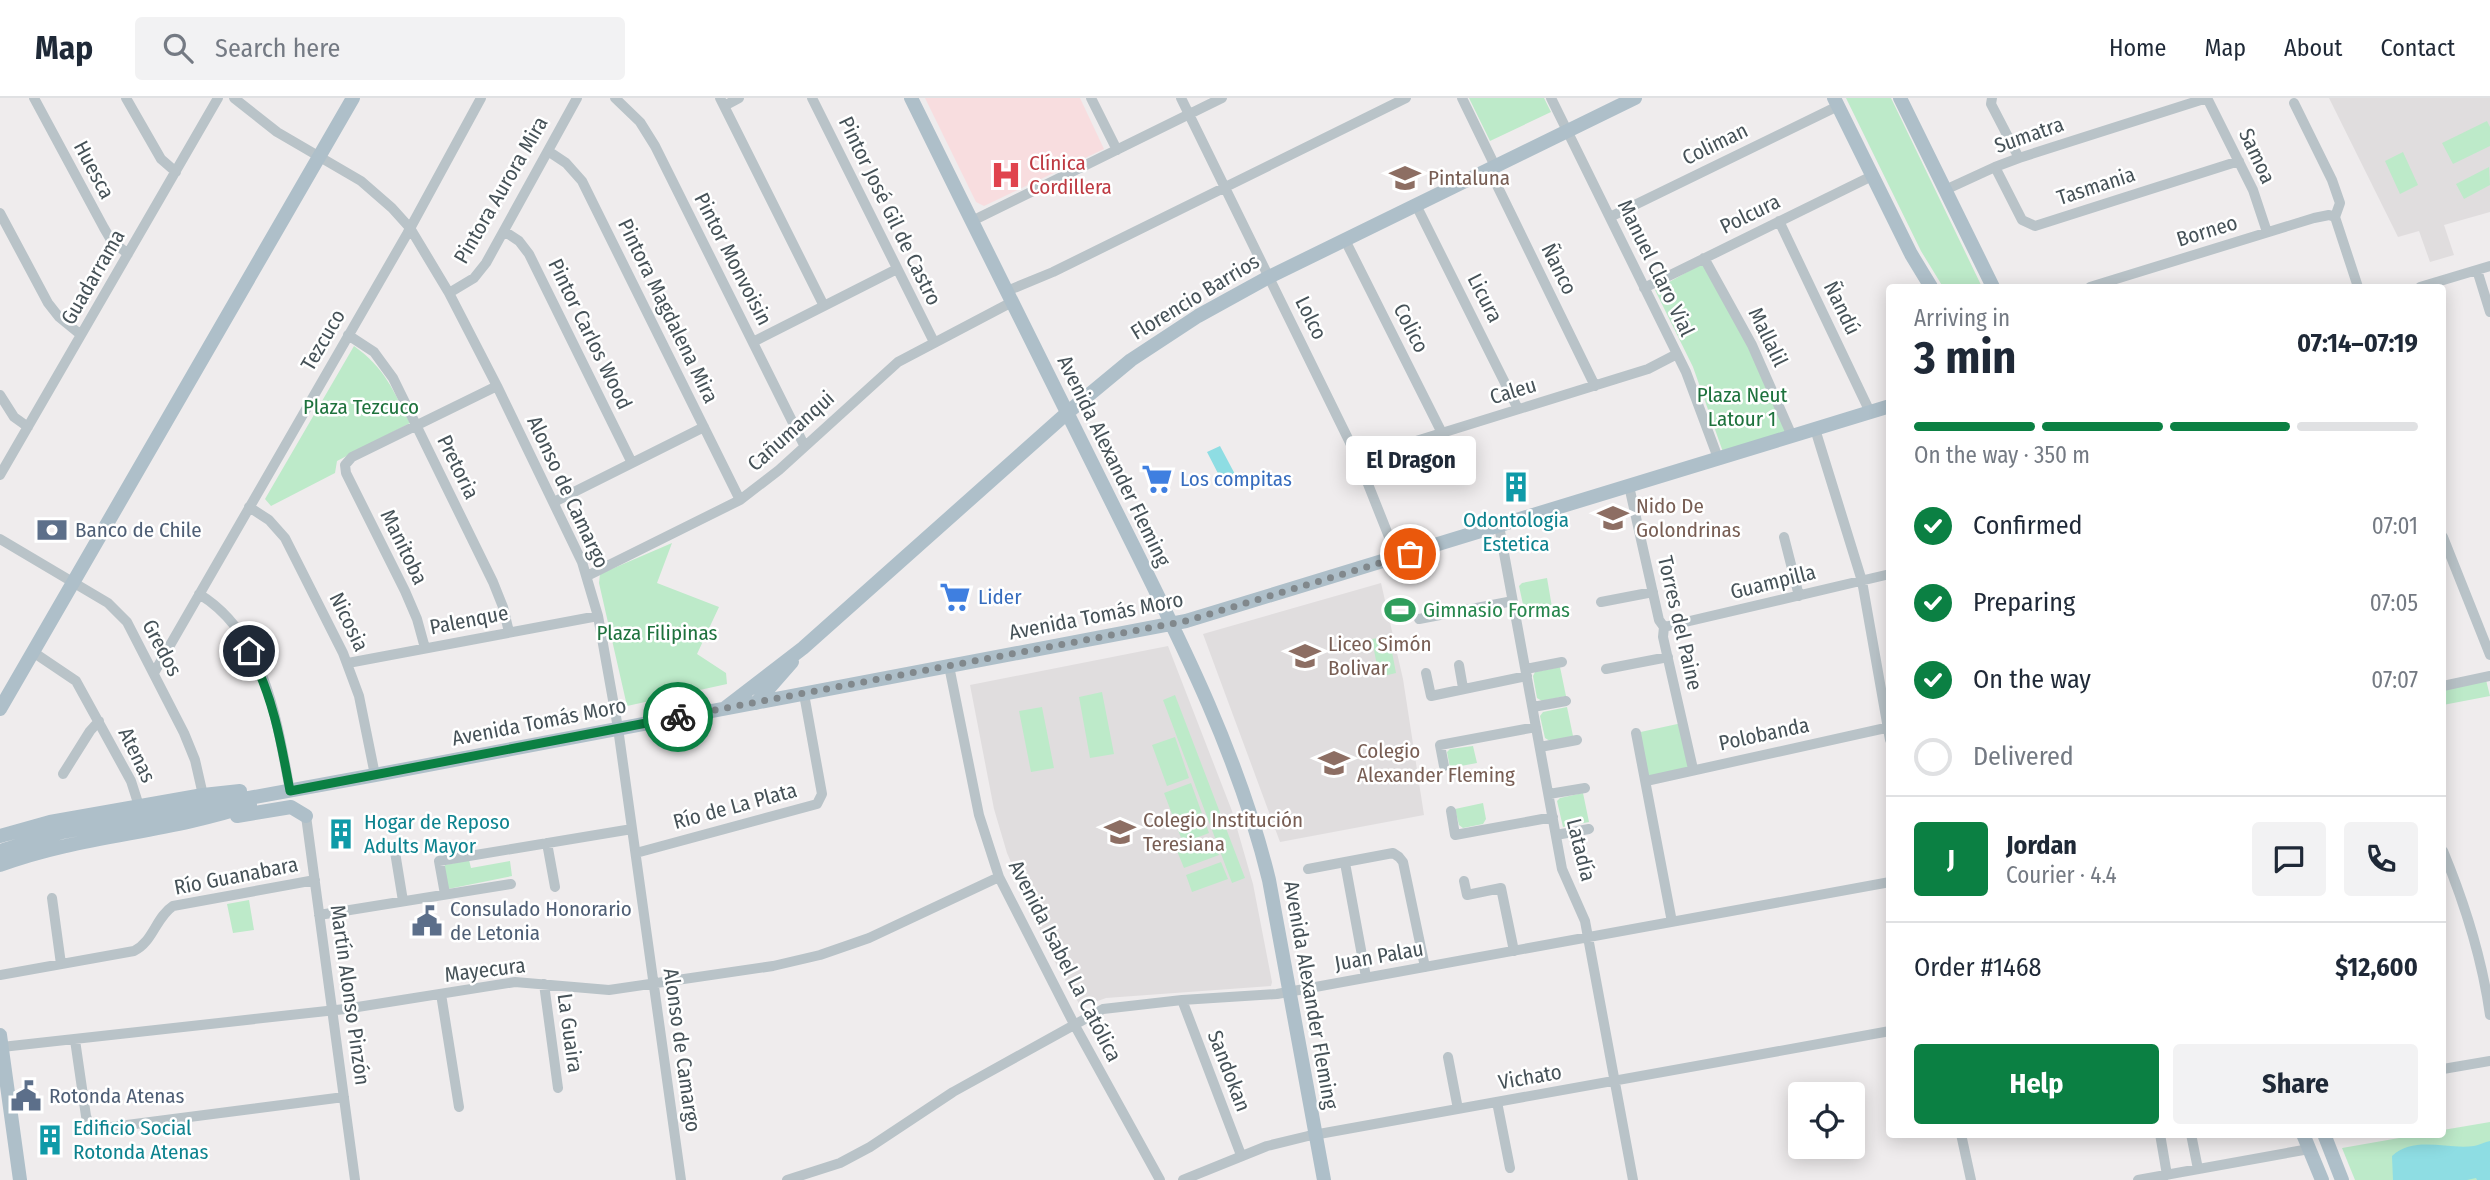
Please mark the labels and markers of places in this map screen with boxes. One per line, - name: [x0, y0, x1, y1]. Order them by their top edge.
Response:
- place label: Clínica Cordillera: [1029, 150, 1112, 200]
- hospital icon: Clínica Cordillera: [989, 158, 1023, 192]
- school or university icon: Pintaluna: [1388, 161, 1422, 195]
- place label: Pintaluna: [1428, 165, 1510, 191]
- callout: El Dragon: [1345, 435, 1475, 484]
- supermarket icon: Los compitas: [1140, 462, 1174, 496]
- place label: Los compitas: [1180, 466, 1292, 492]
- building icon: Odontologia Estetica: [1499, 470, 1533, 504]
- place label: Nido De Golondrinas: [1636, 493, 1741, 543]
- school or university icon: Nido De Golondrinas: [1596, 501, 1630, 535]
- place label: Odontologia Estetica: [1463, 507, 1569, 557]
- bank icon: Banco de Chile: [35, 513, 69, 547]
- place label: Banco de Chile: [75, 517, 202, 543]
- pin: [1380, 524, 1440, 584]
- supermarket icon: Lider: [938, 580, 972, 614]
- place label: Lider: [978, 584, 1022, 610]
- sports icon: Gimnasio Formas: [1383, 593, 1417, 627]
- place label: Gimnasio Formas: [1423, 597, 1570, 623]
- pin: [219, 621, 279, 681]
- place label: Liceo Simón Bolivar: [1328, 631, 1432, 681]
- school or university icon: Liceo Simón Bolivar: [1288, 639, 1322, 673]
- place label: Colegio Alexander Fleming: [1357, 738, 1515, 788]
- school or university icon: Colegio Alexander Fleming: [1317, 746, 1351, 780]
- place label: Colegio Institución Teresiana: [1143, 807, 1303, 857]
- place label: Hogar de Reposo Adults Mayor: [364, 809, 510, 859]
- school or university icon: Colegio Institución Teresiana: [1103, 815, 1137, 849]
- building icon: Hogar de Reposo Adults Mayor: [324, 817, 358, 851]
- place label: Consulado Honorario de Letonia: [450, 896, 632, 946]
- public building icon: Consulado Honorario de Letonia: [410, 904, 444, 938]
- public building icon: Rotonda Atenas: [9, 1079, 43, 1113]
- place label: Rotonda Atenas: [49, 1083, 185, 1109]
- place label: Edificio Social Rotonda Atenas: [73, 1115, 209, 1165]
- building icon: Edificio Social Rotonda Atenas: [33, 1123, 67, 1157]

